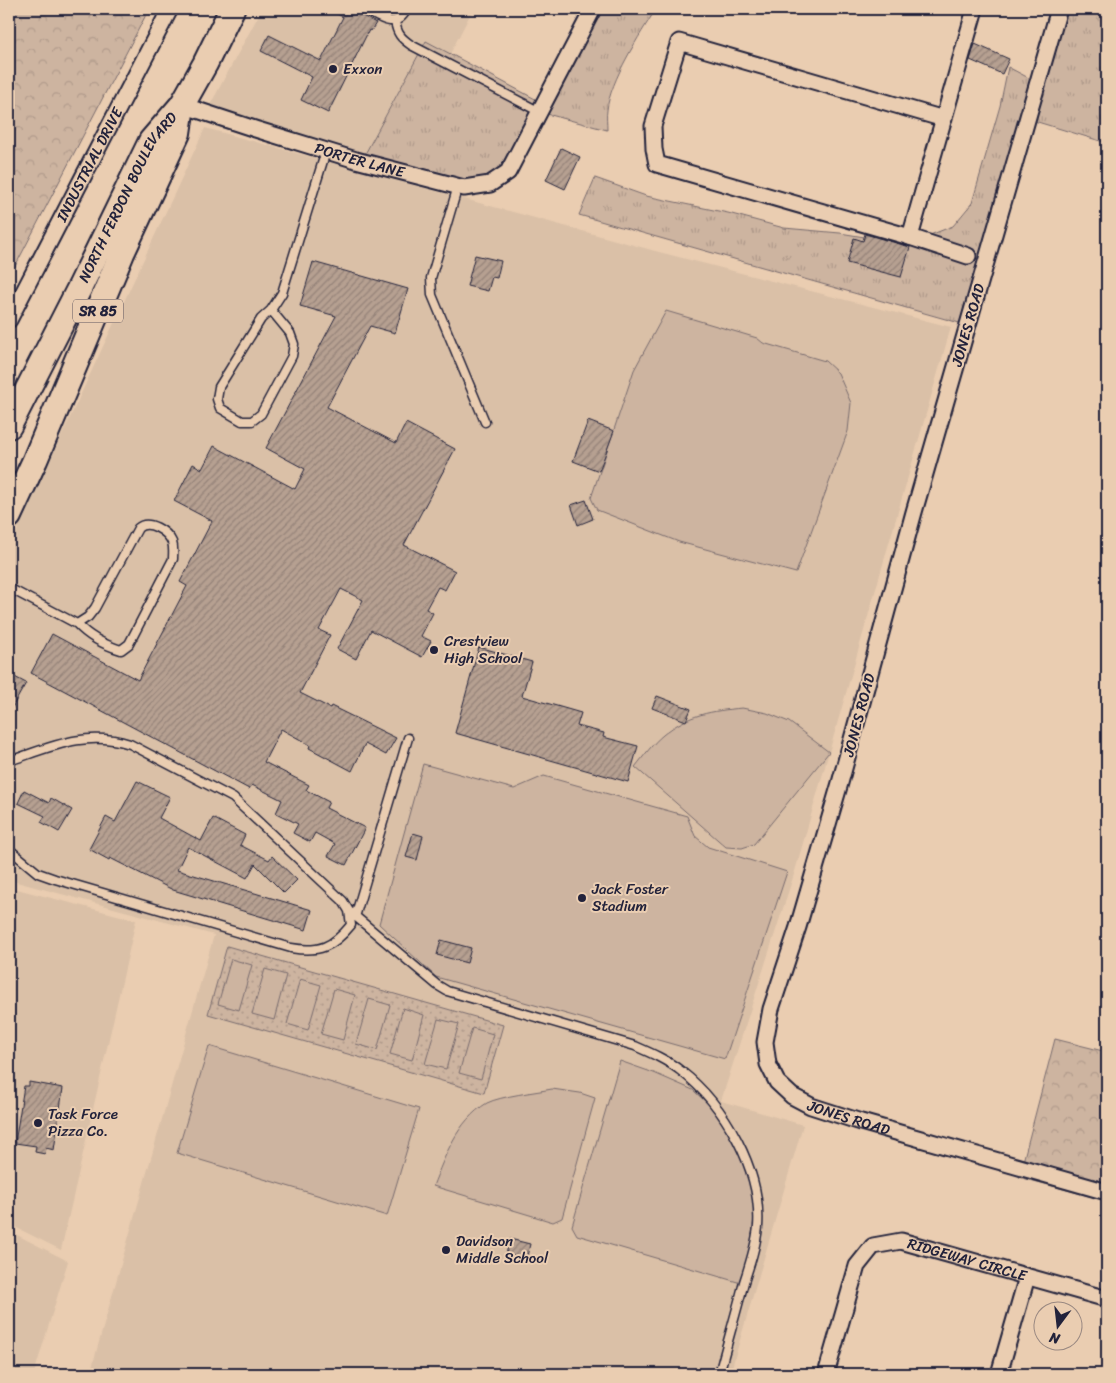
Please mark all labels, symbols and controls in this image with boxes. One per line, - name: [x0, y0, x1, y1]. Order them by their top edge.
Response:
- place label: Exxon: [343, 56, 382, 82]
- marker: Exxon: [327, 63, 339, 75]
- street label: INDUSTRIAL DRIVE: [49, 101, 131, 227]
- street label: NORTH FERDON BOULEVARD: [71, 106, 184, 287]
- street label: PORTER LANE: [311, 135, 409, 185]
- street label: JONES ROAD: [943, 280, 992, 370]
- road number: SR 85: [73, 300, 123, 322]
- place label: Crestview High School: [444, 628, 523, 671]
- marker: Crestview High School: [428, 644, 440, 656]
- street label: JONES ROAD: [835, 670, 883, 760]
- place label: Jack Foster Stadium: [591, 876, 669, 919]
- marker: Jack Foster Stadium: [576, 892, 588, 904]
- street label: JONES ROAD: [803, 1092, 893, 1143]
- place label: Task Force Pizza Co.: [48, 1101, 118, 1144]
- marker: Task Force Pizza Co.: [32, 1117, 44, 1129]
- place label: Davidson Middle School: [456, 1228, 549, 1271]
- street label: RIDGEWAY CIRCLE: [904, 1230, 1031, 1289]
- marker: Davidson Middle School: [440, 1244, 452, 1256]
- north arrow: [1034, 1300, 1084, 1350]
- text: N: [1047, 1325, 1064, 1352]

